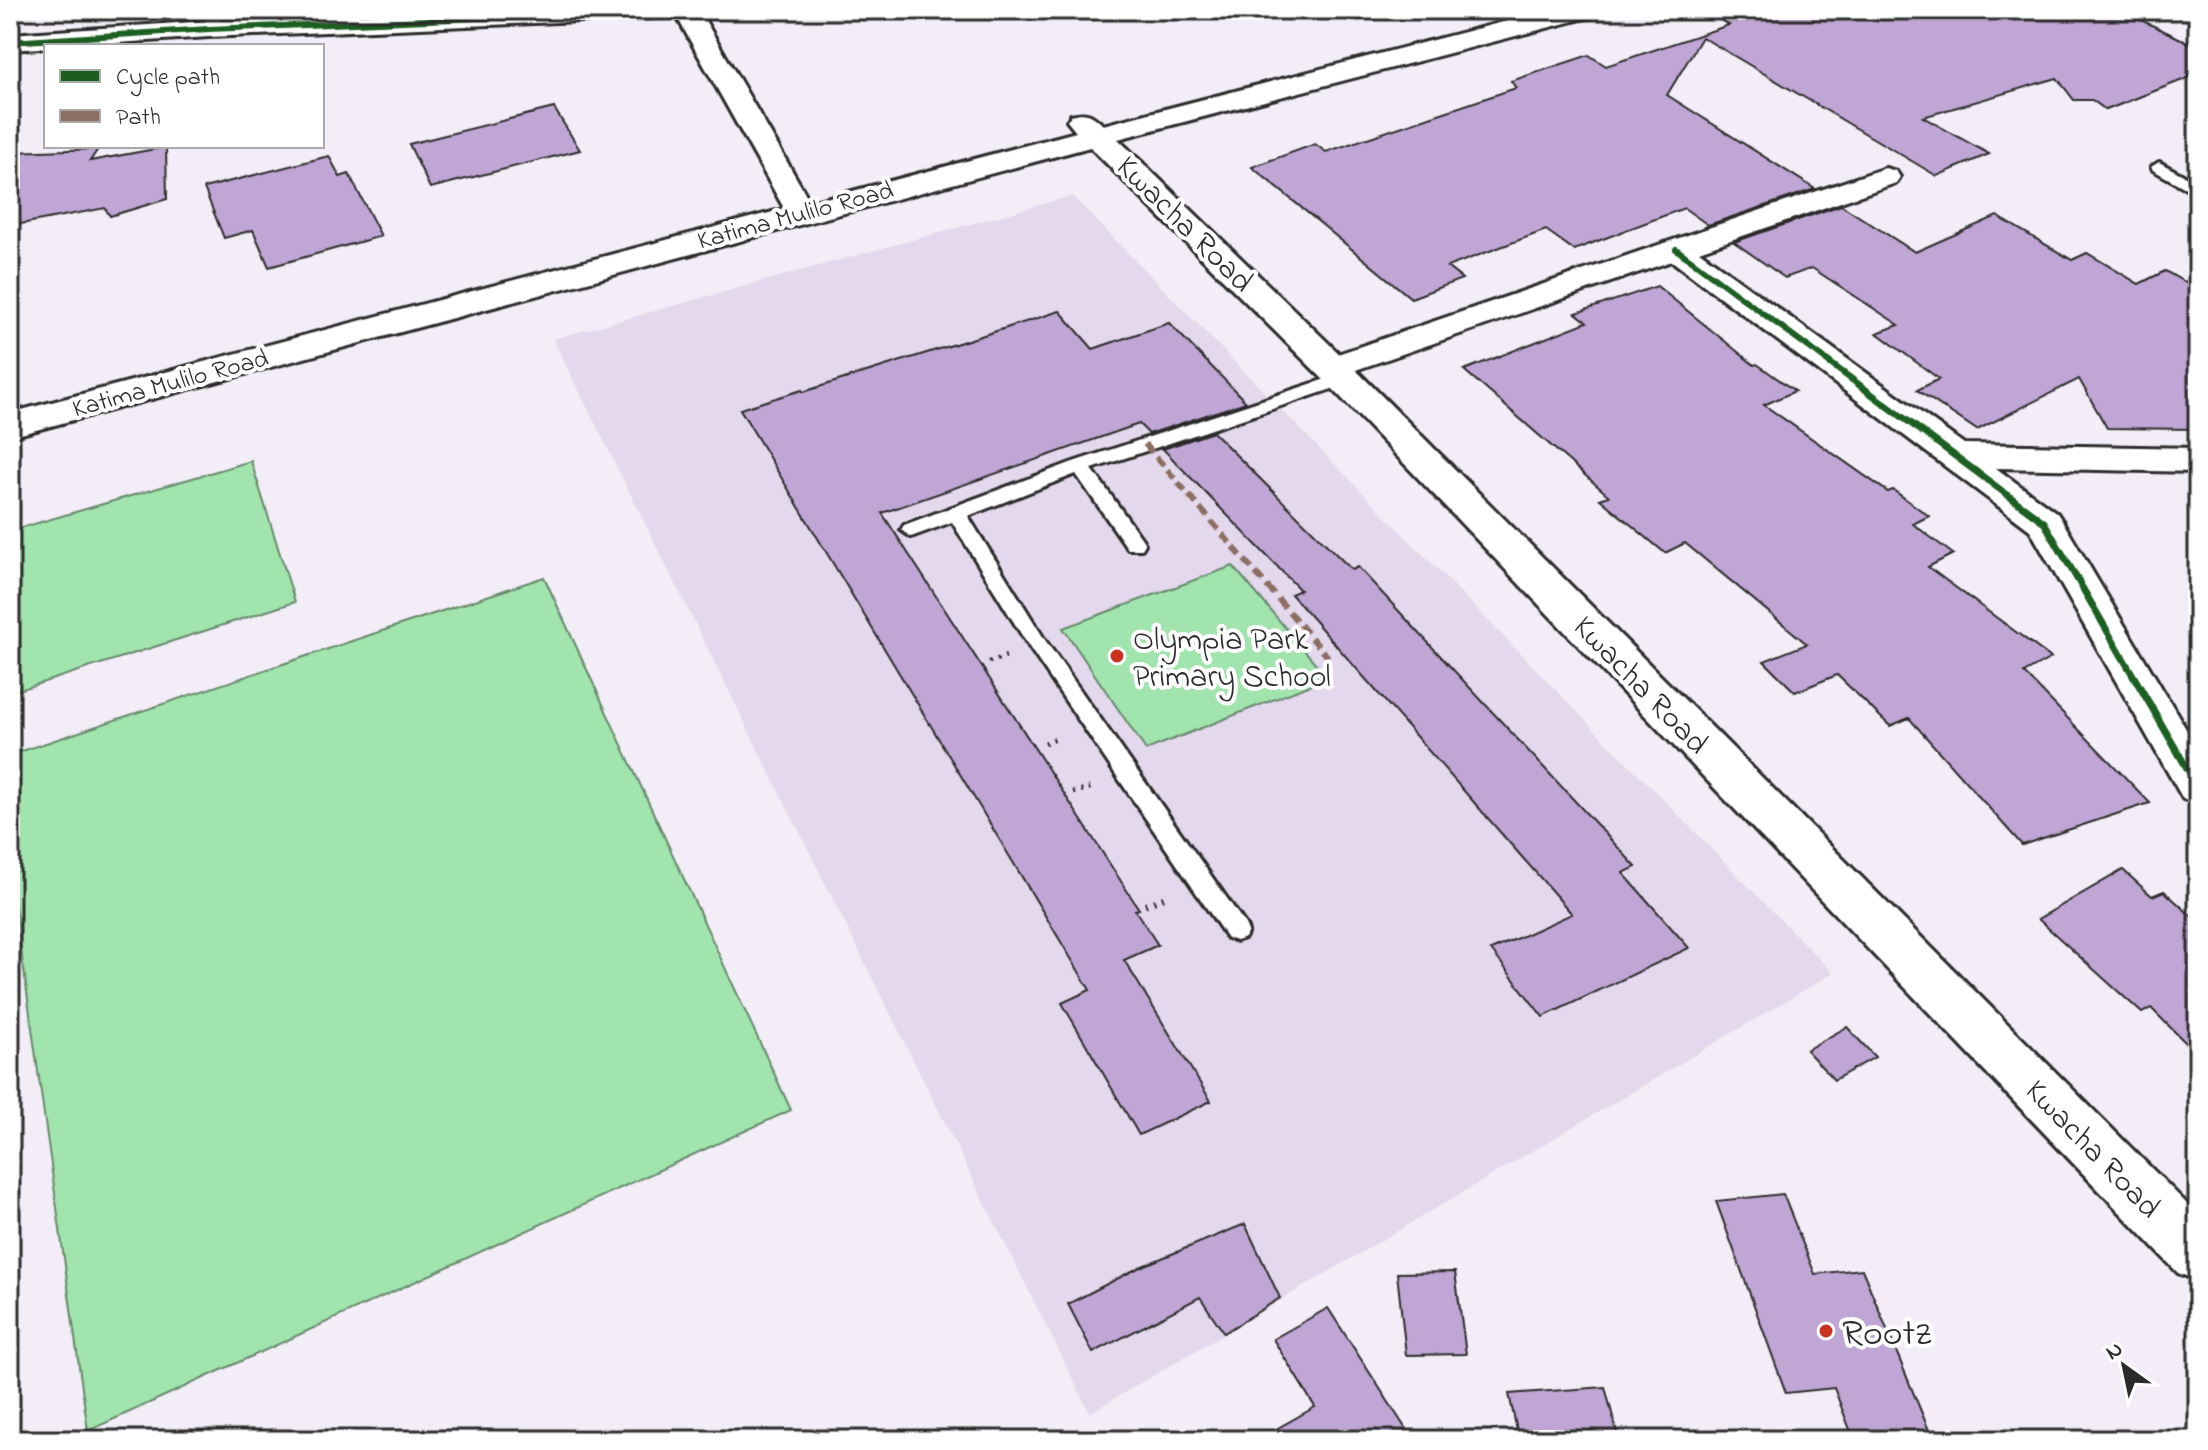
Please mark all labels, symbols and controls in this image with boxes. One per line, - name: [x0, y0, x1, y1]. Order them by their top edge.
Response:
- legend: [44, 44, 324, 148]
- text: Cycle path: [116, 61, 220, 97]
- text: Path: [116, 101, 161, 136]
- street label: Kwacha Road: [1104, 146, 1263, 305]
- street label: Katima Mulilo Road: [694, 172, 898, 261]
- street label: Katima Mulilo Road: [69, 340, 273, 429]
- street label: Kwacha Road: [1561, 606, 1718, 767]
- place label: Olympia Park Primary School: [1133, 618, 1331, 702]
- marker: Olympia Park Primary School: [1108, 647, 1126, 665]
- street label: Kwacha Road: [2013, 1070, 2170, 1231]
- place label: Rootz: [1842, 1307, 1931, 1363]
- marker: Rootz: [1817, 1322, 1835, 1340]
- north arrow: [2084, 1326, 2164, 1406]
- text: N: [2100, 1334, 2130, 1369]

